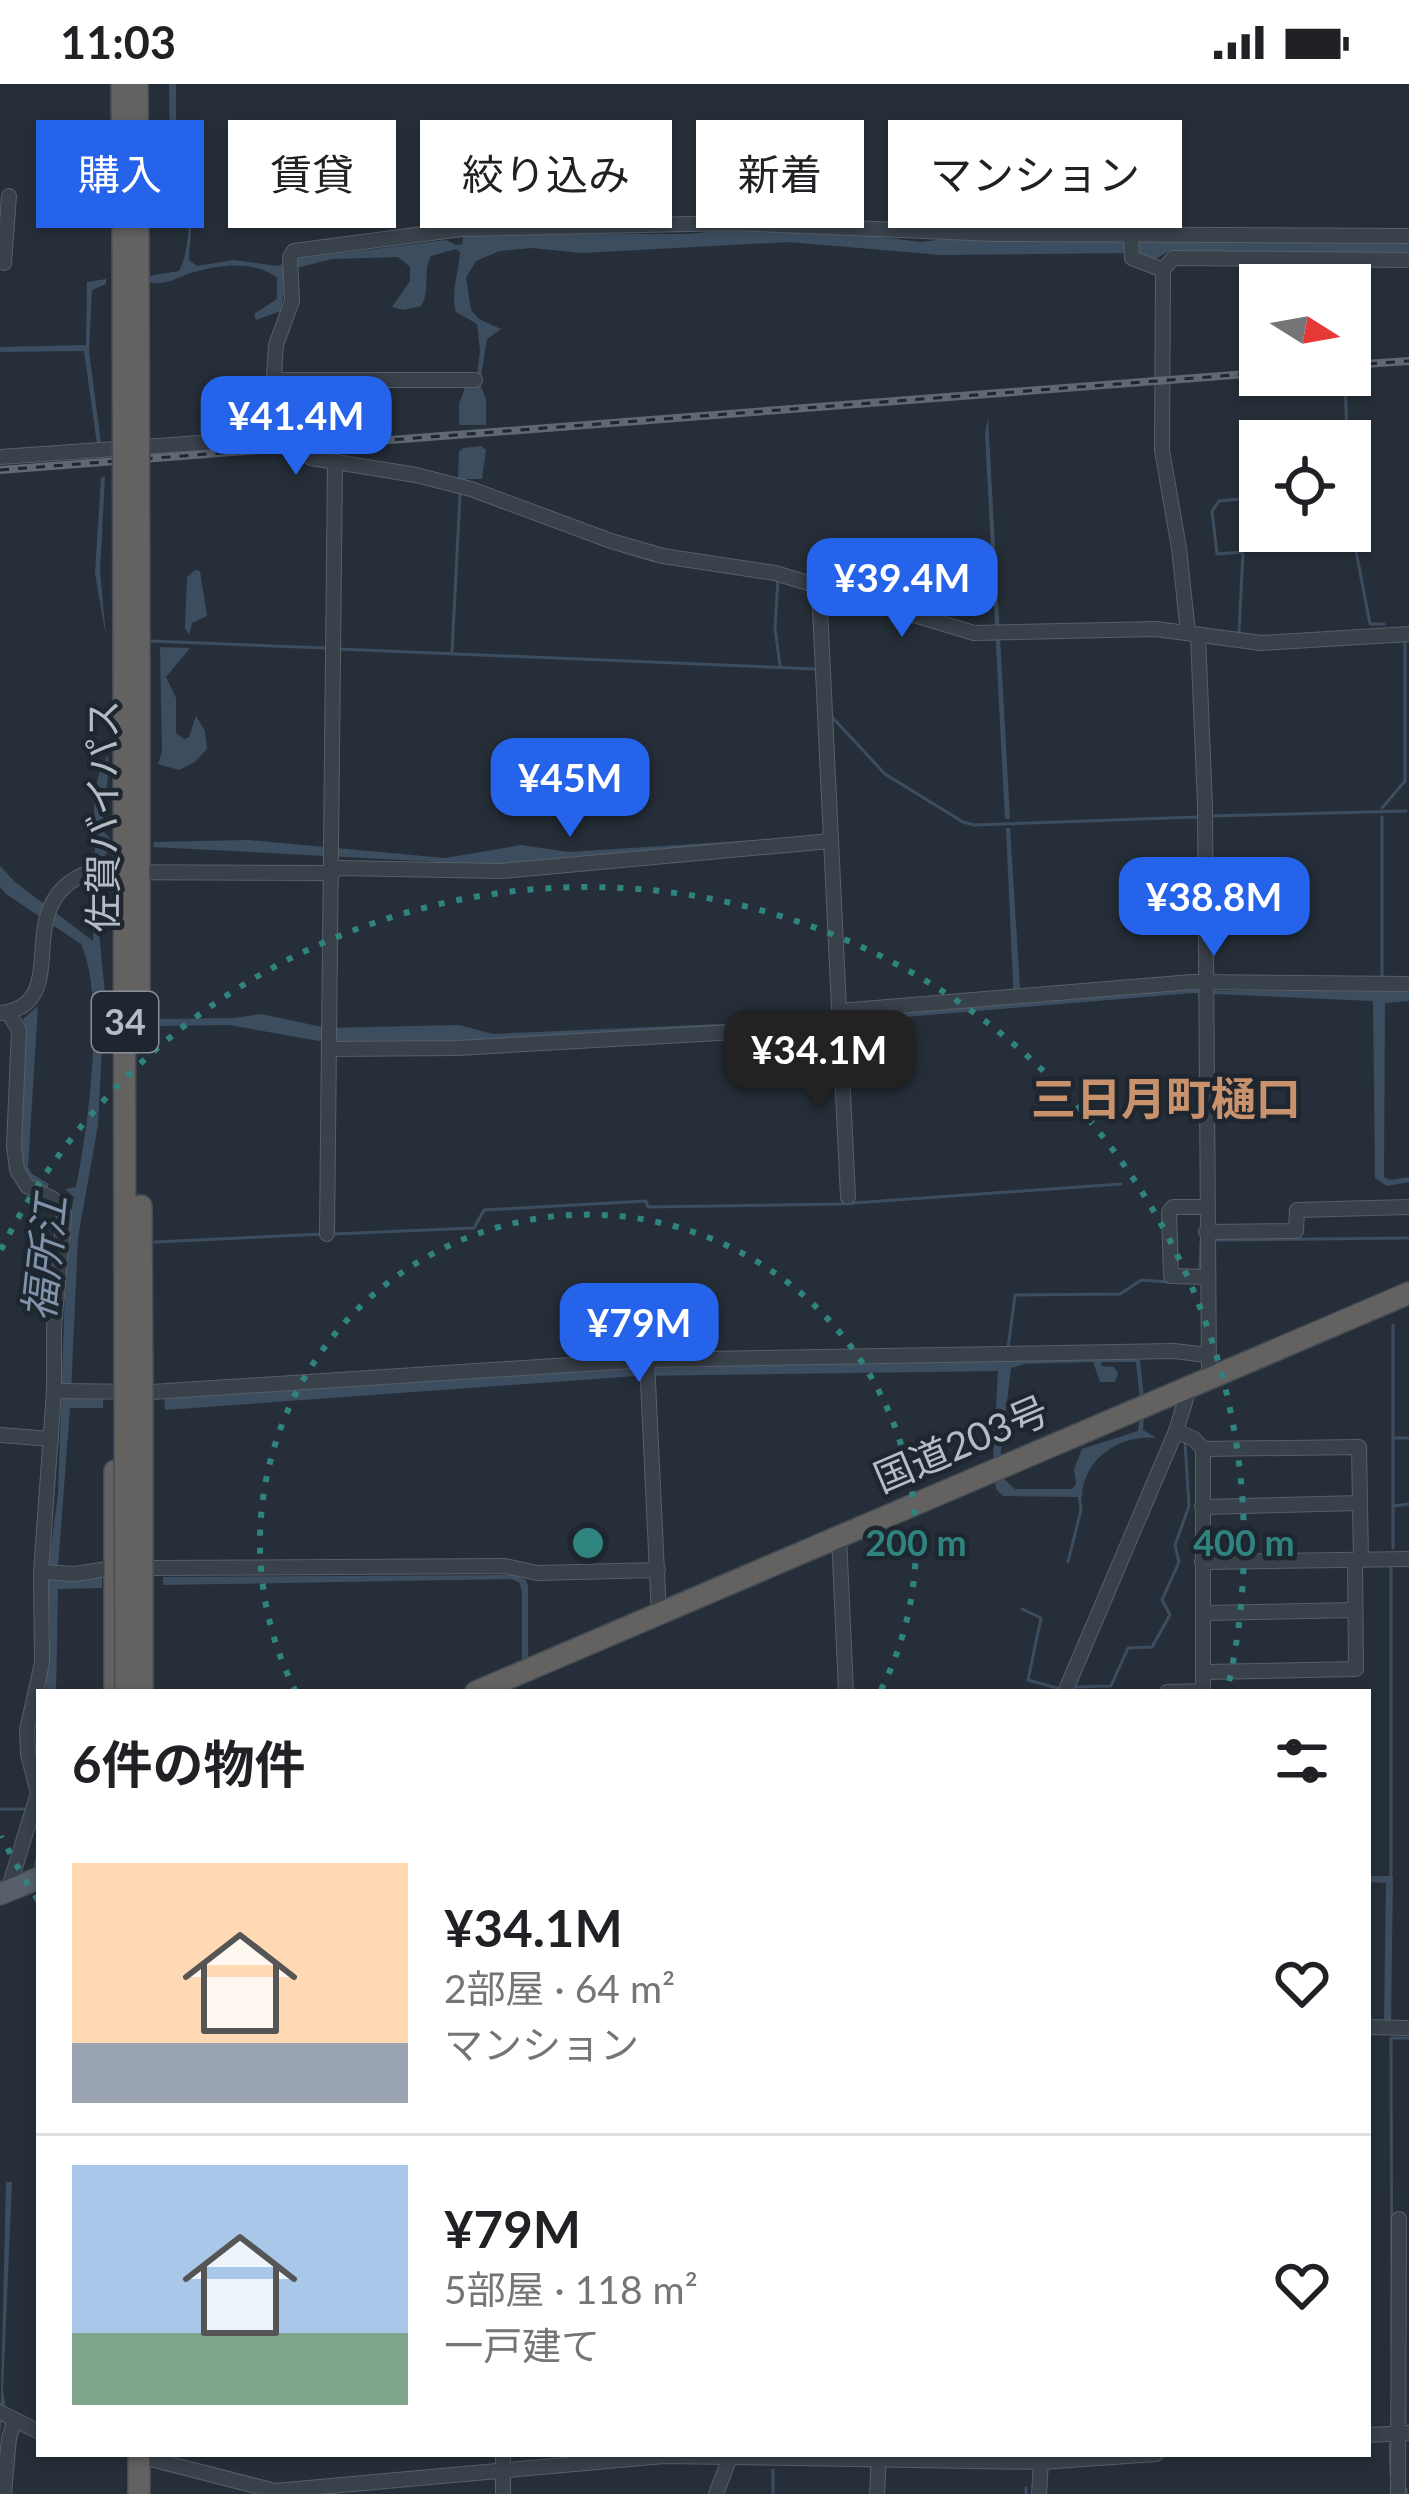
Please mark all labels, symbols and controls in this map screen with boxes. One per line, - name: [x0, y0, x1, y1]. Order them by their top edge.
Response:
- text: 11:03: [60, 15, 176, 69]
- chip: 購入: [36, 120, 204, 228]
- chip: 賃貸: [228, 120, 396, 228]
- chip: 絞り込み: [420, 120, 672, 228]
- chip: 新着: [696, 120, 864, 228]
- chip: マンション: [888, 120, 1182, 228]
- north arrow: [1239, 264, 1371, 396]
- map controls: [1239, 264, 1371, 552]
- pin: ¥41.4M: [198, 376, 394, 478]
- text: ¥41.4M: [228, 392, 364, 438]
- button: locate: [1239, 420, 1371, 552]
- pin: ¥39.4M: [804, 538, 1000, 640]
- text: ¥39.4M: [834, 554, 970, 600]
- street label: 佐賀バイパス: [79, 699, 125, 933]
- pin: ¥45M: [499, 738, 641, 840]
- text: ¥45M: [518, 754, 622, 800]
- pin: ¥38.8M: [1116, 857, 1312, 959]
- text: ¥38.8M: [1146, 873, 1282, 919]
- road number: 34: [92, 992, 158, 1052]
- pin: ¥34.1M: [721, 1010, 917, 1112]
- text: ¥34.1M: [751, 1026, 887, 1072]
- district label: 三日月町樋口: [1031, 1071, 1301, 1125]
- water label: 福所江: [13, 1189, 76, 1323]
- pin: ¥79M: [568, 1283, 710, 1385]
- text: ¥79M: [587, 1299, 691, 1345]
- street label: 国道203号: [867, 1386, 1055, 1500]
- text: 200 m: [865, 1520, 967, 1564]
- text: 400 m: [1193, 1520, 1295, 1564]
- centre of rings: [567, 1522, 609, 1564]
- icon: filters: [1269, 1728, 1335, 1794]
- text: 6件の物件: [72, 1733, 306, 1794]
- text: ¥34.1M: [444, 1897, 623, 1958]
- icon: home: [168, 1911, 312, 2055]
- icon: heart: [1269, 1950, 1335, 2016]
- text: 2部屋 · 64 m²: [444, 1965, 675, 2011]
- text: マンション: [444, 2021, 639, 2067]
- text: ¥79M: [444, 2198, 581, 2259]
- icon: home: [168, 2213, 312, 2357]
- icon: heart: [1269, 2252, 1335, 2318]
- text: 5部屋 · 118 m²: [444, 2266, 698, 2312]
- text: 一戸建て: [444, 2322, 600, 2368]

